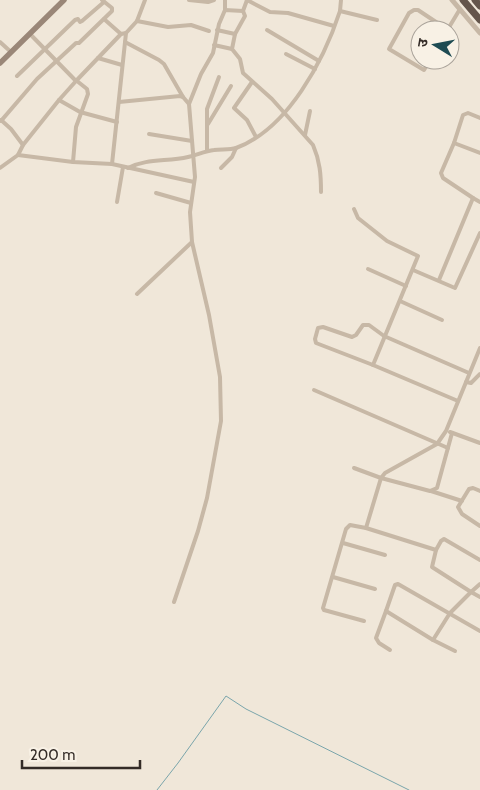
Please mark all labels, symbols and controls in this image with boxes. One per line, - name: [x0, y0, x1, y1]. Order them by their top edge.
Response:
- north arrow: [410, 20, 460, 70]
- text: उ: [413, 36, 432, 48]
- scale bar: [22, 738, 140, 770]
- text: 200 m: [30, 746, 75, 764]

